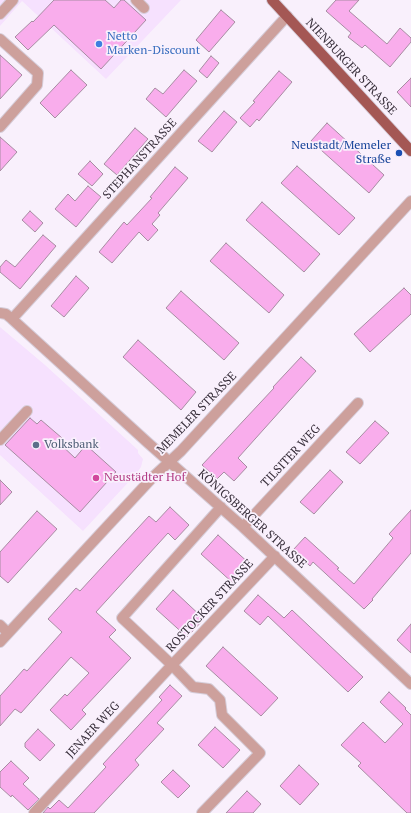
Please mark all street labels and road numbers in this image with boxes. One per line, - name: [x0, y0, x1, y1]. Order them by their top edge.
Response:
- street label: NIENBURGER STRASSE: [302, 16, 400, 118]
- street label: STEPHANSTRASSE: [100, 116, 180, 202]
- street label: MEMELER STRASSE: [154, 369, 240, 457]
- street label: TILSITER WEG: [258, 422, 324, 490]
- street label: KÖNIGSBERGER STRASSE: [195, 467, 309, 571]
- street label: ROSTOCKER STRASSE: [163, 557, 257, 655]
- street label: JENAER WEG: [63, 699, 123, 761]

